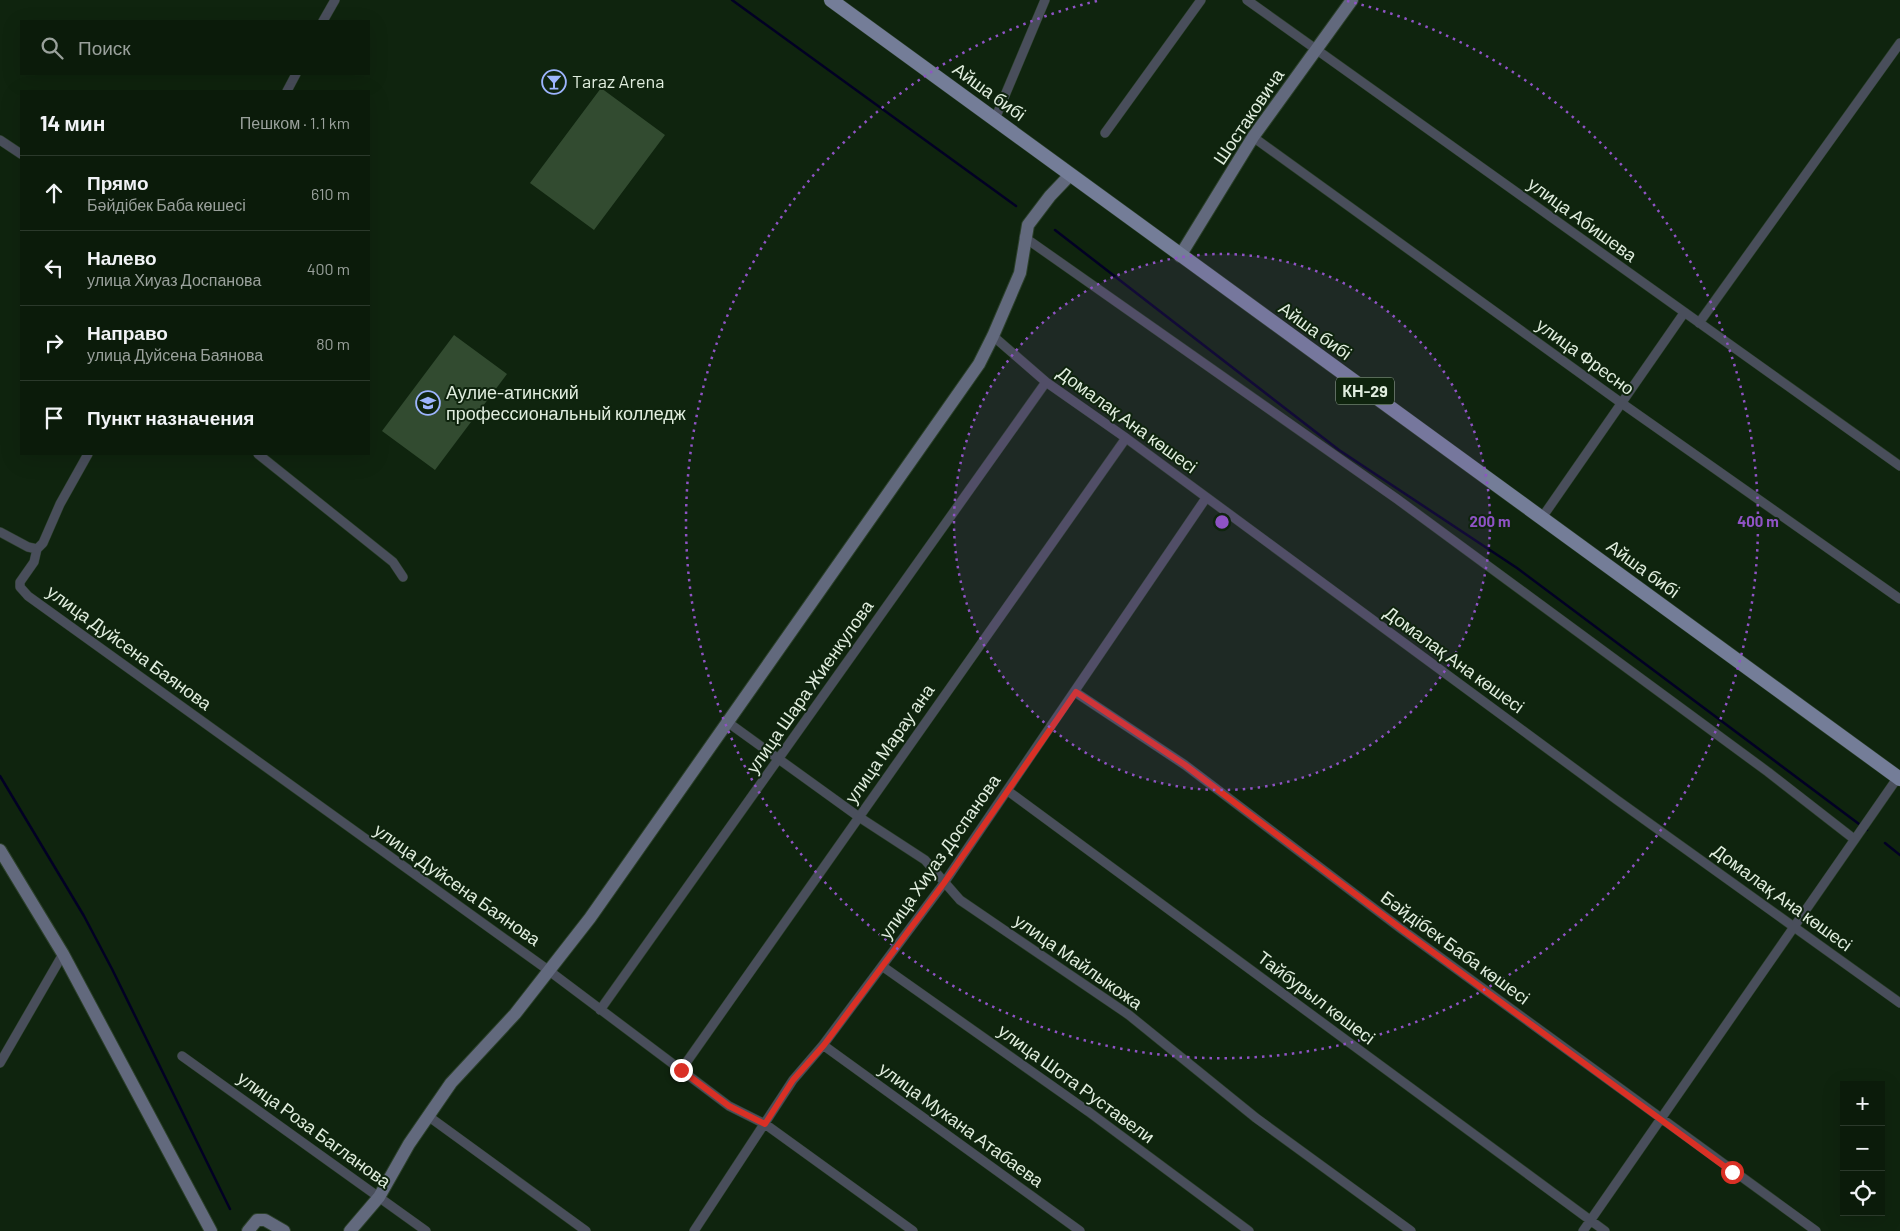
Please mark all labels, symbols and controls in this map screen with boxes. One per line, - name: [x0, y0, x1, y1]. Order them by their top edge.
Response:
- search box: [20, 20, 370, 75]
- icon: search: [38, 34, 66, 62]
- text: Поиск: [78, 36, 131, 59]
- street label: Айша бибі: [949, 57, 1030, 125]
- street label: Шостаковича: [1208, 64, 1289, 168]
- bar icon: Taraz Arena: [541, 69, 567, 95]
- place label: Taraz Arena: [572, 70, 664, 92]
- text: 14 мин: [40, 110, 105, 135]
- text: Пешком · 1.1 km: [240, 113, 350, 132]
- text: Прямо: [87, 171, 149, 194]
- street label: улица Абишева: [1524, 172, 1642, 267]
- icon: ahead: [40, 179, 68, 207]
- text: 610 m: [311, 184, 350, 203]
- text: Бәйдібек Баба көшесі: [87, 195, 246, 214]
- text: Налево: [87, 246, 157, 269]
- icon: left: [40, 254, 68, 282]
- text: 400 m: [307, 259, 350, 278]
- text: улица Хиуаз Доспанова: [87, 270, 261, 289]
- street label: Айша бибі: [1275, 296, 1356, 364]
- street label: улица Фресно: [1532, 313, 1639, 399]
- text: Направо: [87, 321, 168, 344]
- icon: right: [40, 329, 68, 357]
- text: 80 m: [316, 334, 350, 353]
- text: улица Дуйсена Баянова: [87, 345, 263, 364]
- street label: Домалақ Ана көшесі: [1053, 361, 1202, 477]
- road number: КН-29: [1336, 378, 1394, 404]
- place label: Аулие-атинский профессиональный колледж: [446, 381, 686, 424]
- school or university icon: Аулие-атинский профессиональный колледж: [415, 390, 441, 416]
- icon: arrive: [40, 404, 68, 432]
- text: Пункт назначения: [87, 406, 254, 429]
- text: 200 m: [1469, 512, 1511, 530]
- text: 400 m: [1737, 512, 1779, 530]
- centre of rings: [1213, 513, 1231, 531]
- street label: Айша бибі: [1603, 534, 1684, 602]
- street label: улица Дуйсена Баянова: [43, 580, 217, 715]
- street label: улица Шара Жиенкулова: [741, 595, 878, 777]
- street label: Домалақ Ана көшесі: [1380, 601, 1529, 717]
- street label: улица Марау ана: [840, 679, 939, 807]
- street label: улица Хиуаз Доспанова: [874, 769, 1005, 943]
- street label: улица Дуйсена Баянова: [370, 818, 546, 951]
- street label: Домалақ Ана көшесі: [1708, 839, 1857, 955]
- street label: Бәйдібек Баба көшесі: [1377, 886, 1534, 1009]
- street label: улица Майлыкожа: [1010, 909, 1148, 1014]
- street label: Тайбурыл көшесі: [1254, 946, 1380, 1049]
- street label: улица Шота Руставели: [994, 1019, 1159, 1147]
- street label: улица Мукана Атабаева: [875, 1057, 1049, 1192]
- route end: [670, 1059, 693, 1082]
- street label: улица Роза Багланова: [234, 1066, 396, 1193]
- map controls: [1840, 1081, 1885, 1216]
- button: +: [1840, 1081, 1885, 1126]
- button: −: [1840, 1126, 1885, 1171]
- route start: [1721, 1161, 1744, 1184]
- button: locate: [1840, 1171, 1885, 1216]

